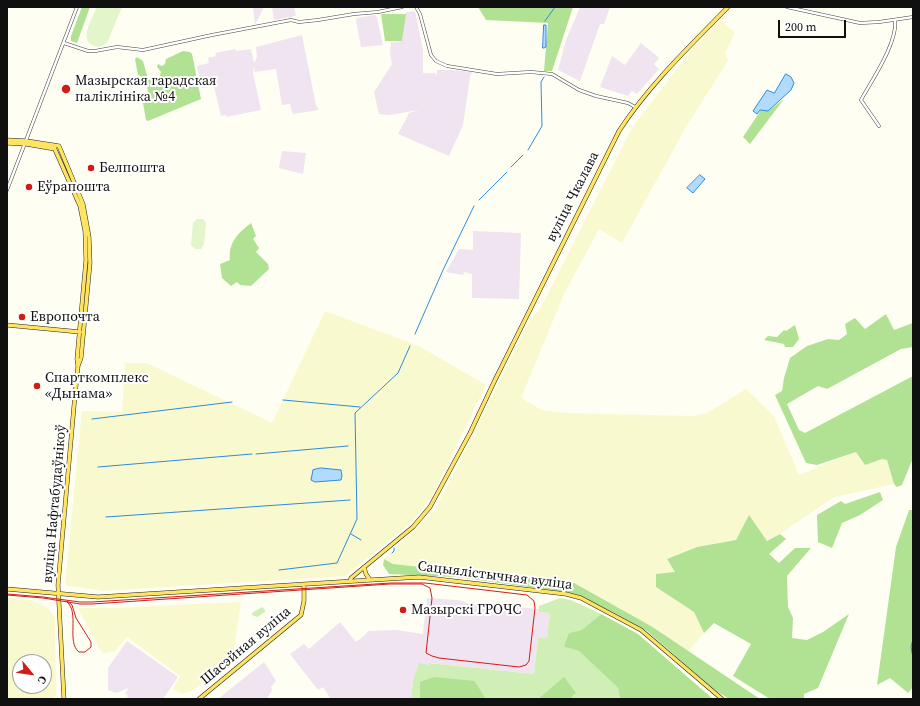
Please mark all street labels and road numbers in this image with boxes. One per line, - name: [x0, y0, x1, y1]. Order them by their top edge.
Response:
- street label: вуліца Чкалава: [543, 149, 603, 245]
- street label: вуліца Нафтабудаўнікоў: [40, 424, 70, 584]
- street label: Сацыялістычная вуліца: [417, 558, 573, 594]
- street label: Шасэйная вуліца: [198, 603, 294, 689]

